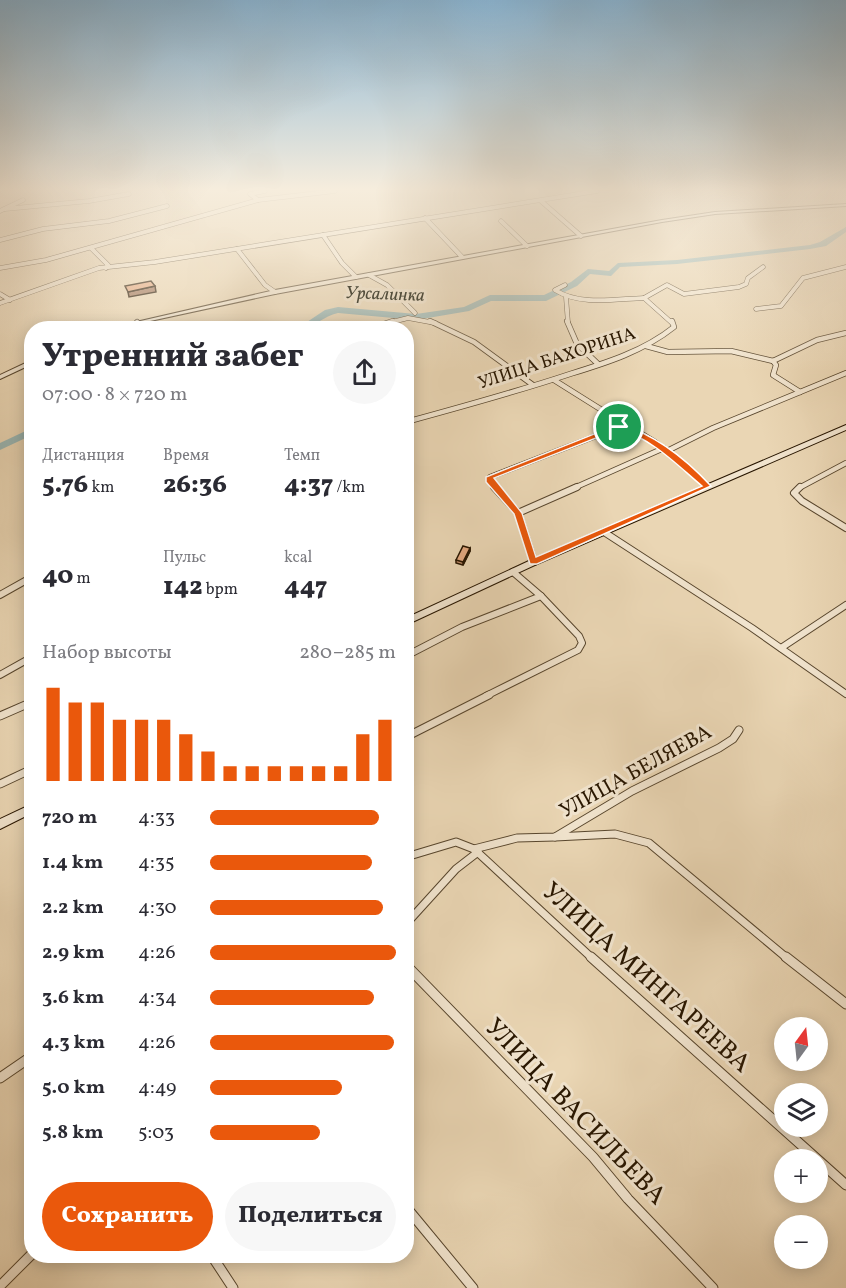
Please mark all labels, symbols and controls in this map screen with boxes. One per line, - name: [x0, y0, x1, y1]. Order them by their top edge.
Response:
- water label: Урсалинка: [345, 281, 425, 309]
- street label: УЛИЦА БАХОРИНА: [475, 322, 639, 396]
- text: Утренний забег: [42, 335, 303, 381]
- button: share: [333, 341, 396, 404]
- text: 07:00 · 8 × 720 m: [42, 381, 188, 409]
- pin: [593, 401, 644, 452]
- icon: arrive: [602, 410, 635, 443]
- text: Дистанция: [42, 445, 124, 467]
- text: Время: [163, 445, 209, 467]
- text: Темп: [284, 445, 320, 467]
- text: 5.76: [42, 467, 88, 503]
- text: 26:36: [163, 467, 227, 503]
- text: 4:37: [284, 467, 333, 503]
- text: km: [88, 477, 114, 499]
- text: /km: [333, 477, 365, 499]
- text: Пульс: [163, 547, 206, 569]
- text: kcal: [284, 547, 312, 569]
- text: 40: [42, 558, 73, 594]
- text: m: [73, 568, 91, 590]
- text: 142: [163, 569, 203, 605]
- text: 447: [284, 569, 327, 605]
- text: bpm: [203, 579, 238, 601]
- text: Набор высоты: [42, 639, 172, 667]
- text: 280–285 m: [299, 639, 396, 667]
- street label: УЛИЦА БЕЛЯЕВА: [555, 718, 718, 826]
- text: 720 m: [42, 804, 97, 832]
- text: 4:33: [138, 804, 175, 832]
- text: 1.4 km: [42, 849, 103, 877]
- text: 4:35: [138, 849, 175, 877]
- street label: УЛИЦА МИНГАРЕЕВА: [534, 874, 758, 1082]
- text: 2.2 km: [42, 894, 104, 922]
- text: 4:30: [138, 894, 177, 922]
- text: 2.9 km: [42, 939, 105, 967]
- text: 4:26: [138, 939, 176, 967]
- text: 3.6 km: [42, 984, 104, 1012]
- text: 4:34: [138, 984, 177, 1012]
- street label: УЛИЦА ВАСИЛЬЕВА: [476, 1011, 674, 1213]
- north arrow: [774, 1017, 828, 1071]
- map controls: [774, 1017, 828, 1269]
- text: 4.3 km: [42, 1029, 105, 1057]
- text: 4:26: [138, 1029, 176, 1057]
- text: 5.0 km: [42, 1074, 105, 1102]
- text: 4:49: [138, 1074, 176, 1102]
- button: layers: [774, 1083, 828, 1137]
- text: 5.8 km: [42, 1119, 104, 1147]
- text: 5:03: [138, 1119, 174, 1147]
- button: +: [774, 1149, 828, 1203]
- button: Сохранить: [42, 1182, 213, 1251]
- button: Поделиться: [225, 1182, 396, 1251]
- button: −: [774, 1215, 828, 1269]

